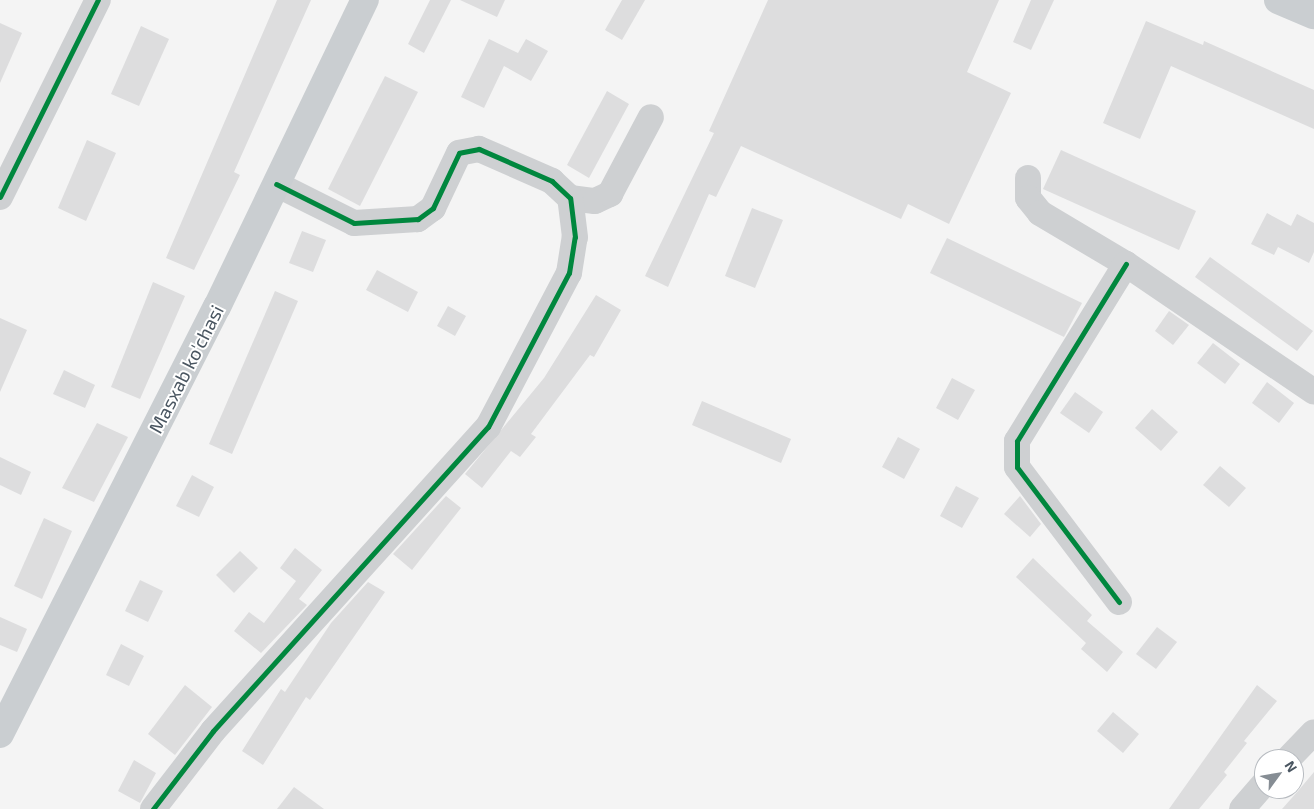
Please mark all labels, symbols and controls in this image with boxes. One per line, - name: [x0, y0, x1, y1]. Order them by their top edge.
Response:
- street label: Masxab ko'chasi: [144, 301, 228, 437]
- north arrow: [1254, 749, 1304, 799]
- text: N: [1281, 758, 1301, 775]

